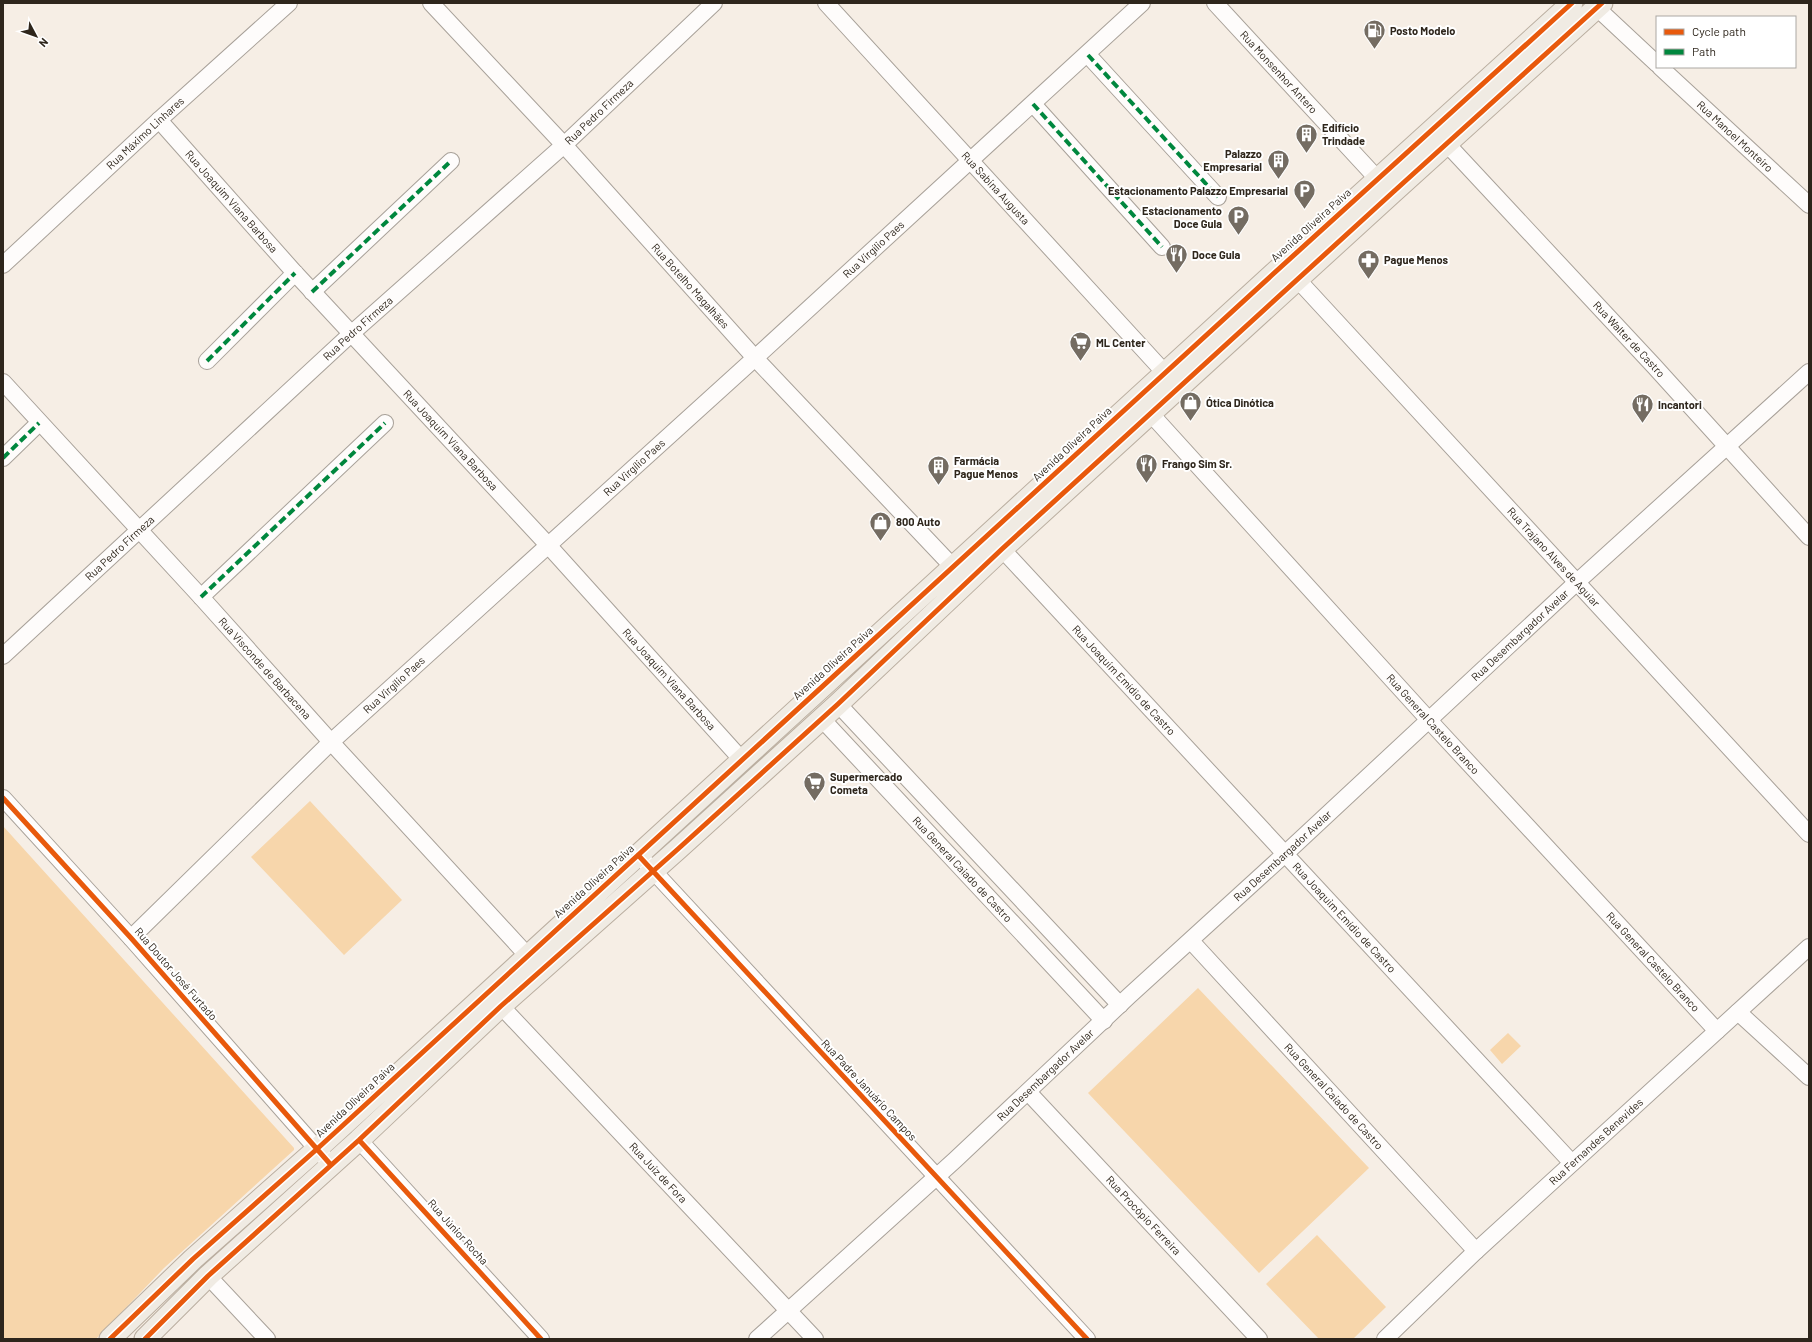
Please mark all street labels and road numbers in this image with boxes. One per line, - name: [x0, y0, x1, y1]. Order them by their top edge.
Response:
- street label: Rua Monsenhor Antero: [1238, 28, 1320, 116]
- street label: Rua Pedro Firmeza: [562, 76, 636, 147]
- street label: Rua Máximo Linhares: [103, 94, 186, 172]
- street label: Rua Manoel Monteiro: [1695, 98, 1776, 174]
- street label: Rua Joaquim Viana Barbosa: [183, 147, 281, 255]
- street label: Rua Sabina Augusta: [959, 149, 1033, 227]
- street label: Avenida Oliveira Paiva: [1268, 185, 1353, 264]
- street label: Rua Virgílio Paes: [840, 217, 907, 280]
- street label: Rua Botelho Magalhães: [649, 241, 732, 331]
- street label: Rua Pedro Firmeza: [320, 293, 395, 363]
- street label: Rua Walter de Castro: [1591, 298, 1668, 380]
- street label: Rua Joaquim Viana Barbosa: [401, 387, 501, 493]
- street label: Avenida Oliveira Paiva: [1030, 404, 1114, 484]
- street label: Rua Virgílio Paes: [600, 436, 667, 498]
- street label: Rua Trajano Alves de Aguiar: [1505, 504, 1603, 609]
- street label: Rua Pedro Firmeza: [82, 513, 157, 583]
- street label: Rua Desembargador Avelar: [1468, 586, 1571, 683]
- street label: Rua Visconde de Barbacena: [216, 614, 314, 721]
- street label: Rua Joaquim Emídio de Castro: [1070, 622, 1178, 738]
- street label: Avenida Oliveira Paiva: [790, 623, 875, 702]
- street label: Rua Joaquim Viana Barbosa: [620, 625, 719, 732]
- street label: Rua Virgílio Paes: [360, 653, 427, 716]
- street label: Rua General Castelo Branco: [1384, 671, 1482, 776]
- street label: Rua Desembargador Avelar: [1231, 807, 1334, 904]
- street label: Rua General Caiado de Castro: [910, 813, 1015, 924]
- street label: Avenida Oliveira Paiva: [551, 841, 636, 920]
- street label: Rua Joaquim Emídio de Castro: [1290, 860, 1399, 975]
- street label: Rua General Castelo Branco: [1604, 909, 1703, 1014]
- street label: Rua Doutor José Furtado: [133, 925, 220, 1023]
- street label: Rua Desembargador Avelar: [994, 1026, 1096, 1123]
- street label: Rua Padre Januário Campos: [819, 1036, 920, 1143]
- street label: Rua General Caiado de Castro: [1282, 1040, 1386, 1152]
- street label: Avenida Oliveira Paiva: [313, 1060, 397, 1140]
- street label: Rua Fernandes Benevides: [1546, 1095, 1645, 1187]
- street label: Rua Juiz de Fora: [627, 1139, 690, 1205]
- street label: Rua Procópio Ferreira: [1104, 1173, 1184, 1257]
- street label: Rua Júnior Rocha: [426, 1196, 491, 1267]

